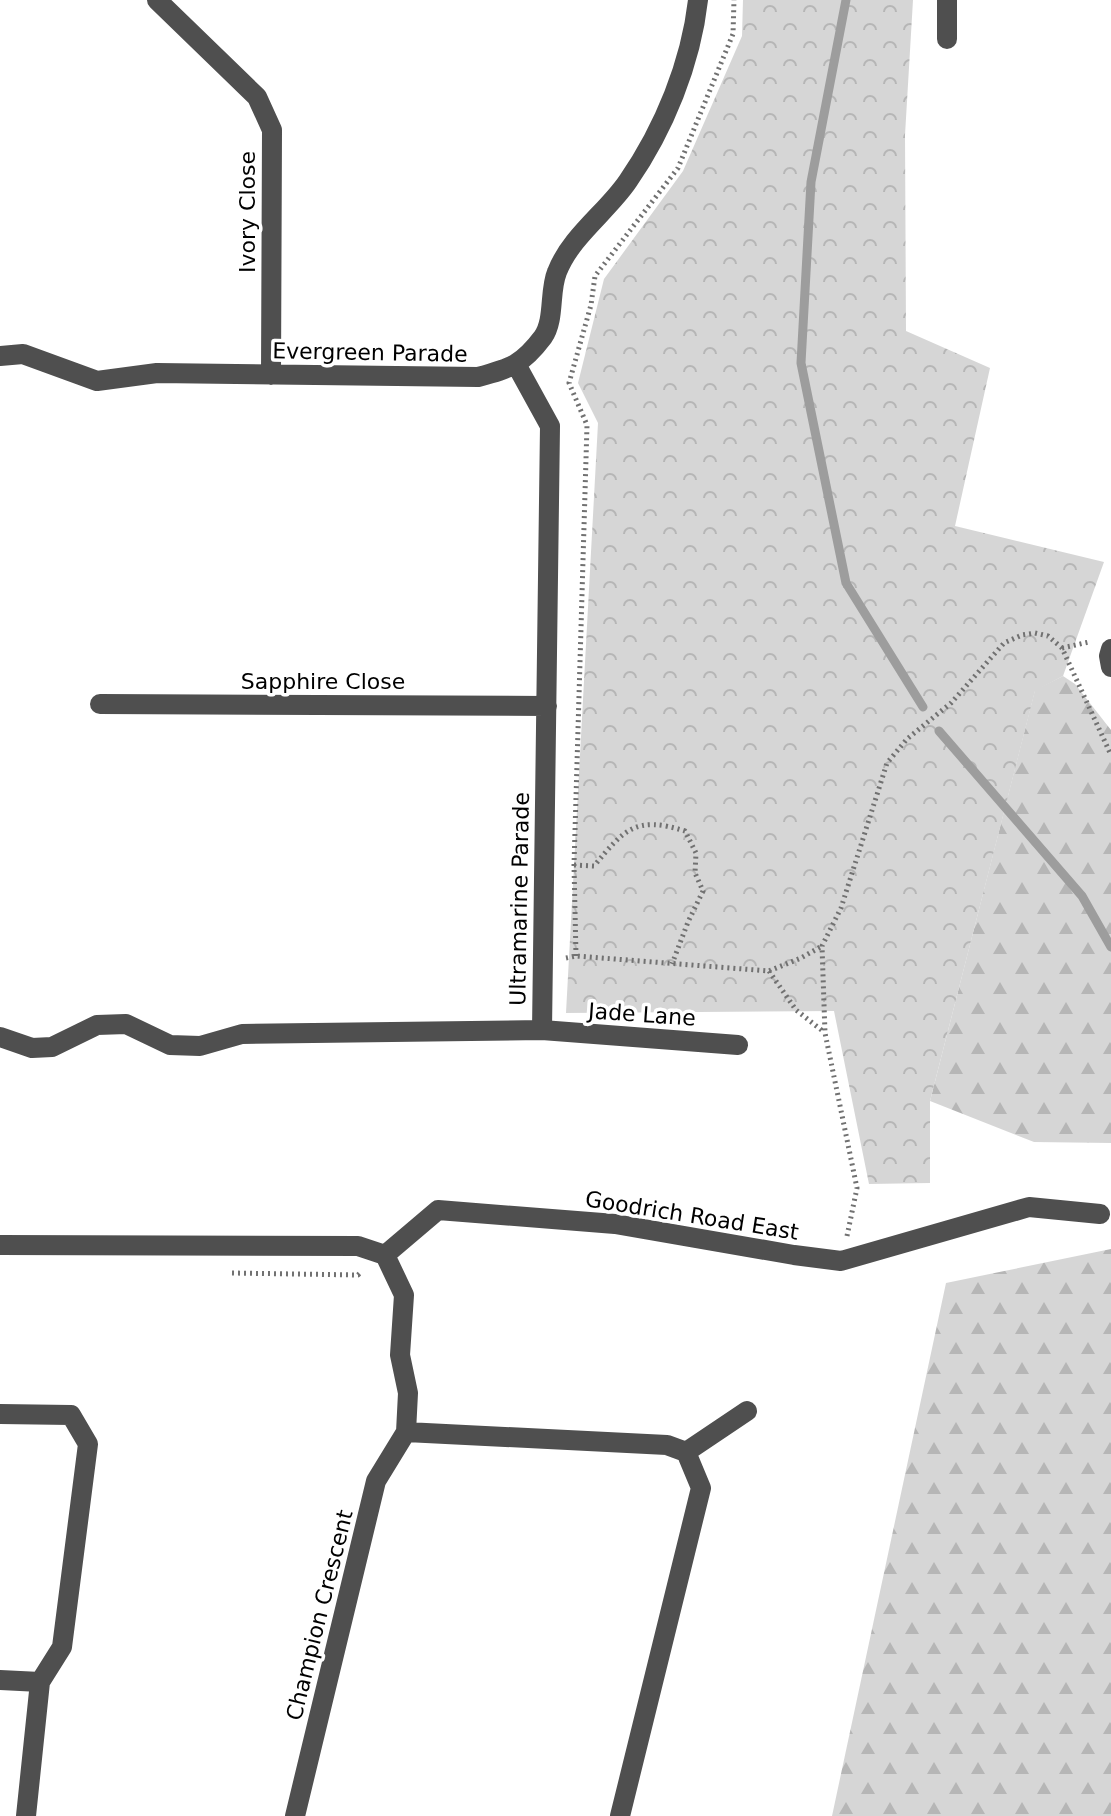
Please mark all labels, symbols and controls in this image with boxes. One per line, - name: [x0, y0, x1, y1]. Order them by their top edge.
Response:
- street label: Ivory Close: [235, 151, 260, 273]
- street label: Evergreen Parade: [272, 338, 468, 367]
- street label: Sapphire Close: [241, 669, 405, 694]
- street label: Ultramarine Parade: [505, 792, 534, 1006]
- street label: Jade Lane: [585, 998, 697, 1031]
- street label: Goodrich Road East: [583, 1186, 801, 1245]
- street label: Champion Crescent: [281, 1507, 358, 1723]

